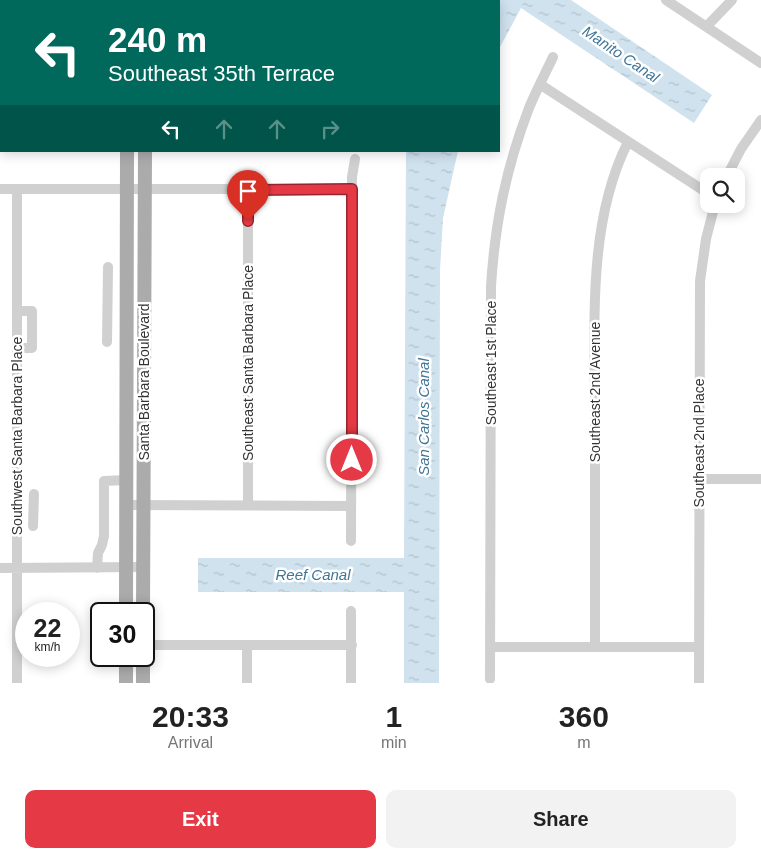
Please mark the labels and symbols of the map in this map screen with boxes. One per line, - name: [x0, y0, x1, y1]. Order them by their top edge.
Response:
- water label: Manito Canal: [580, 22, 663, 86]
- pin: [227, 170, 269, 221]
- street label: Southeast Santa Barbara Place: [240, 265, 256, 461]
- street label: Southeast 1st Place: [483, 301, 499, 425]
- street label: Santa Barbara Boulevard: [136, 303, 152, 461]
- street label: Southeast 2nd Avenue: [587, 321, 603, 462]
- street label: Southwest Santa Barbara Place: [9, 337, 25, 535]
- water label: San Carlos Canal: [415, 358, 432, 476]
- street label: Southeast 2nd Place: [691, 378, 707, 508]
- position arrow: [325, 433, 377, 485]
- water label: Reef Canal: [275, 566, 351, 583]
- speed limit sign: 30: [90, 602, 155, 667]

